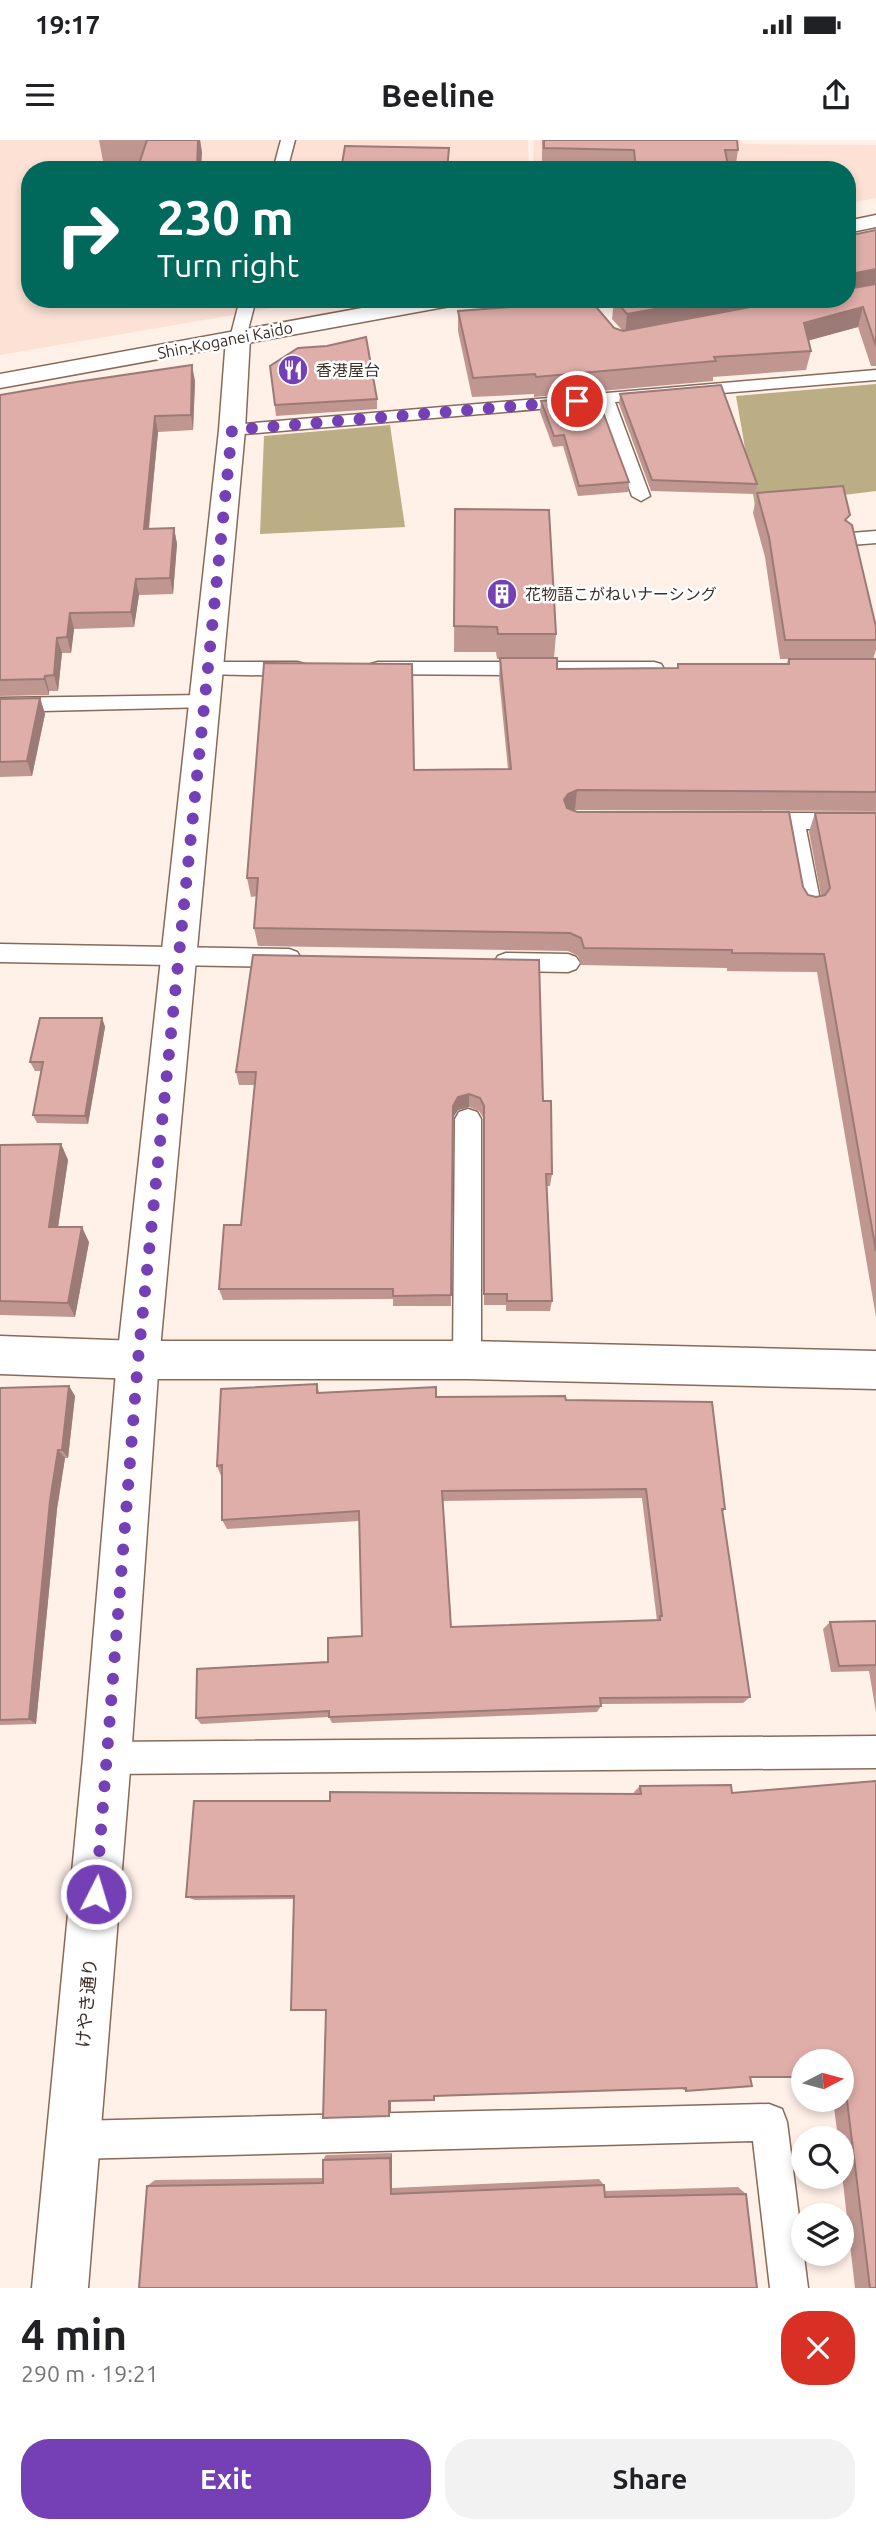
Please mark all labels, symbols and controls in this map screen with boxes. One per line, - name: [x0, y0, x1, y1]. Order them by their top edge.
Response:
- text: 19:17: [35, 10, 100, 39]
- icon: menu: [21, 76, 59, 114]
- icon: share: [817, 76, 855, 114]
- text: Beeline: [381, 77, 495, 113]
- icon: right: [42, 189, 133, 280]
- text: 230 m: [157, 189, 294, 244]
- text: Turn right: [157, 247, 299, 283]
- street label: Shin-Koganei Kaido: [156, 318, 294, 362]
- restaurant icon: 香港屋台: [276, 353, 310, 387]
- place label: 香港屋台: [316, 361, 380, 379]
- pin: [547, 371, 607, 431]
- icon: arrive: [558, 382, 596, 420]
- building icon: 花物語こがねいナーシング: [485, 577, 519, 611]
- place label: 花物語こがねいナーシング: [525, 585, 717, 603]
- position arrow: [59, 1857, 133, 1931]
- street label: けやき通り: [72, 1957, 100, 2049]
- north arrow: [791, 2049, 854, 2112]
- map controls: [791, 2049, 854, 2266]
- button: search: [791, 2126, 854, 2189]
- button: layers: [791, 2203, 854, 2266]
- text: 4 min: [21, 2311, 127, 2358]
- button: close: [781, 2311, 855, 2385]
- text: 290 m · 19:21: [21, 2361, 159, 2386]
- button: Exit: [21, 2439, 431, 2519]
- button: Share: [445, 2439, 855, 2519]

